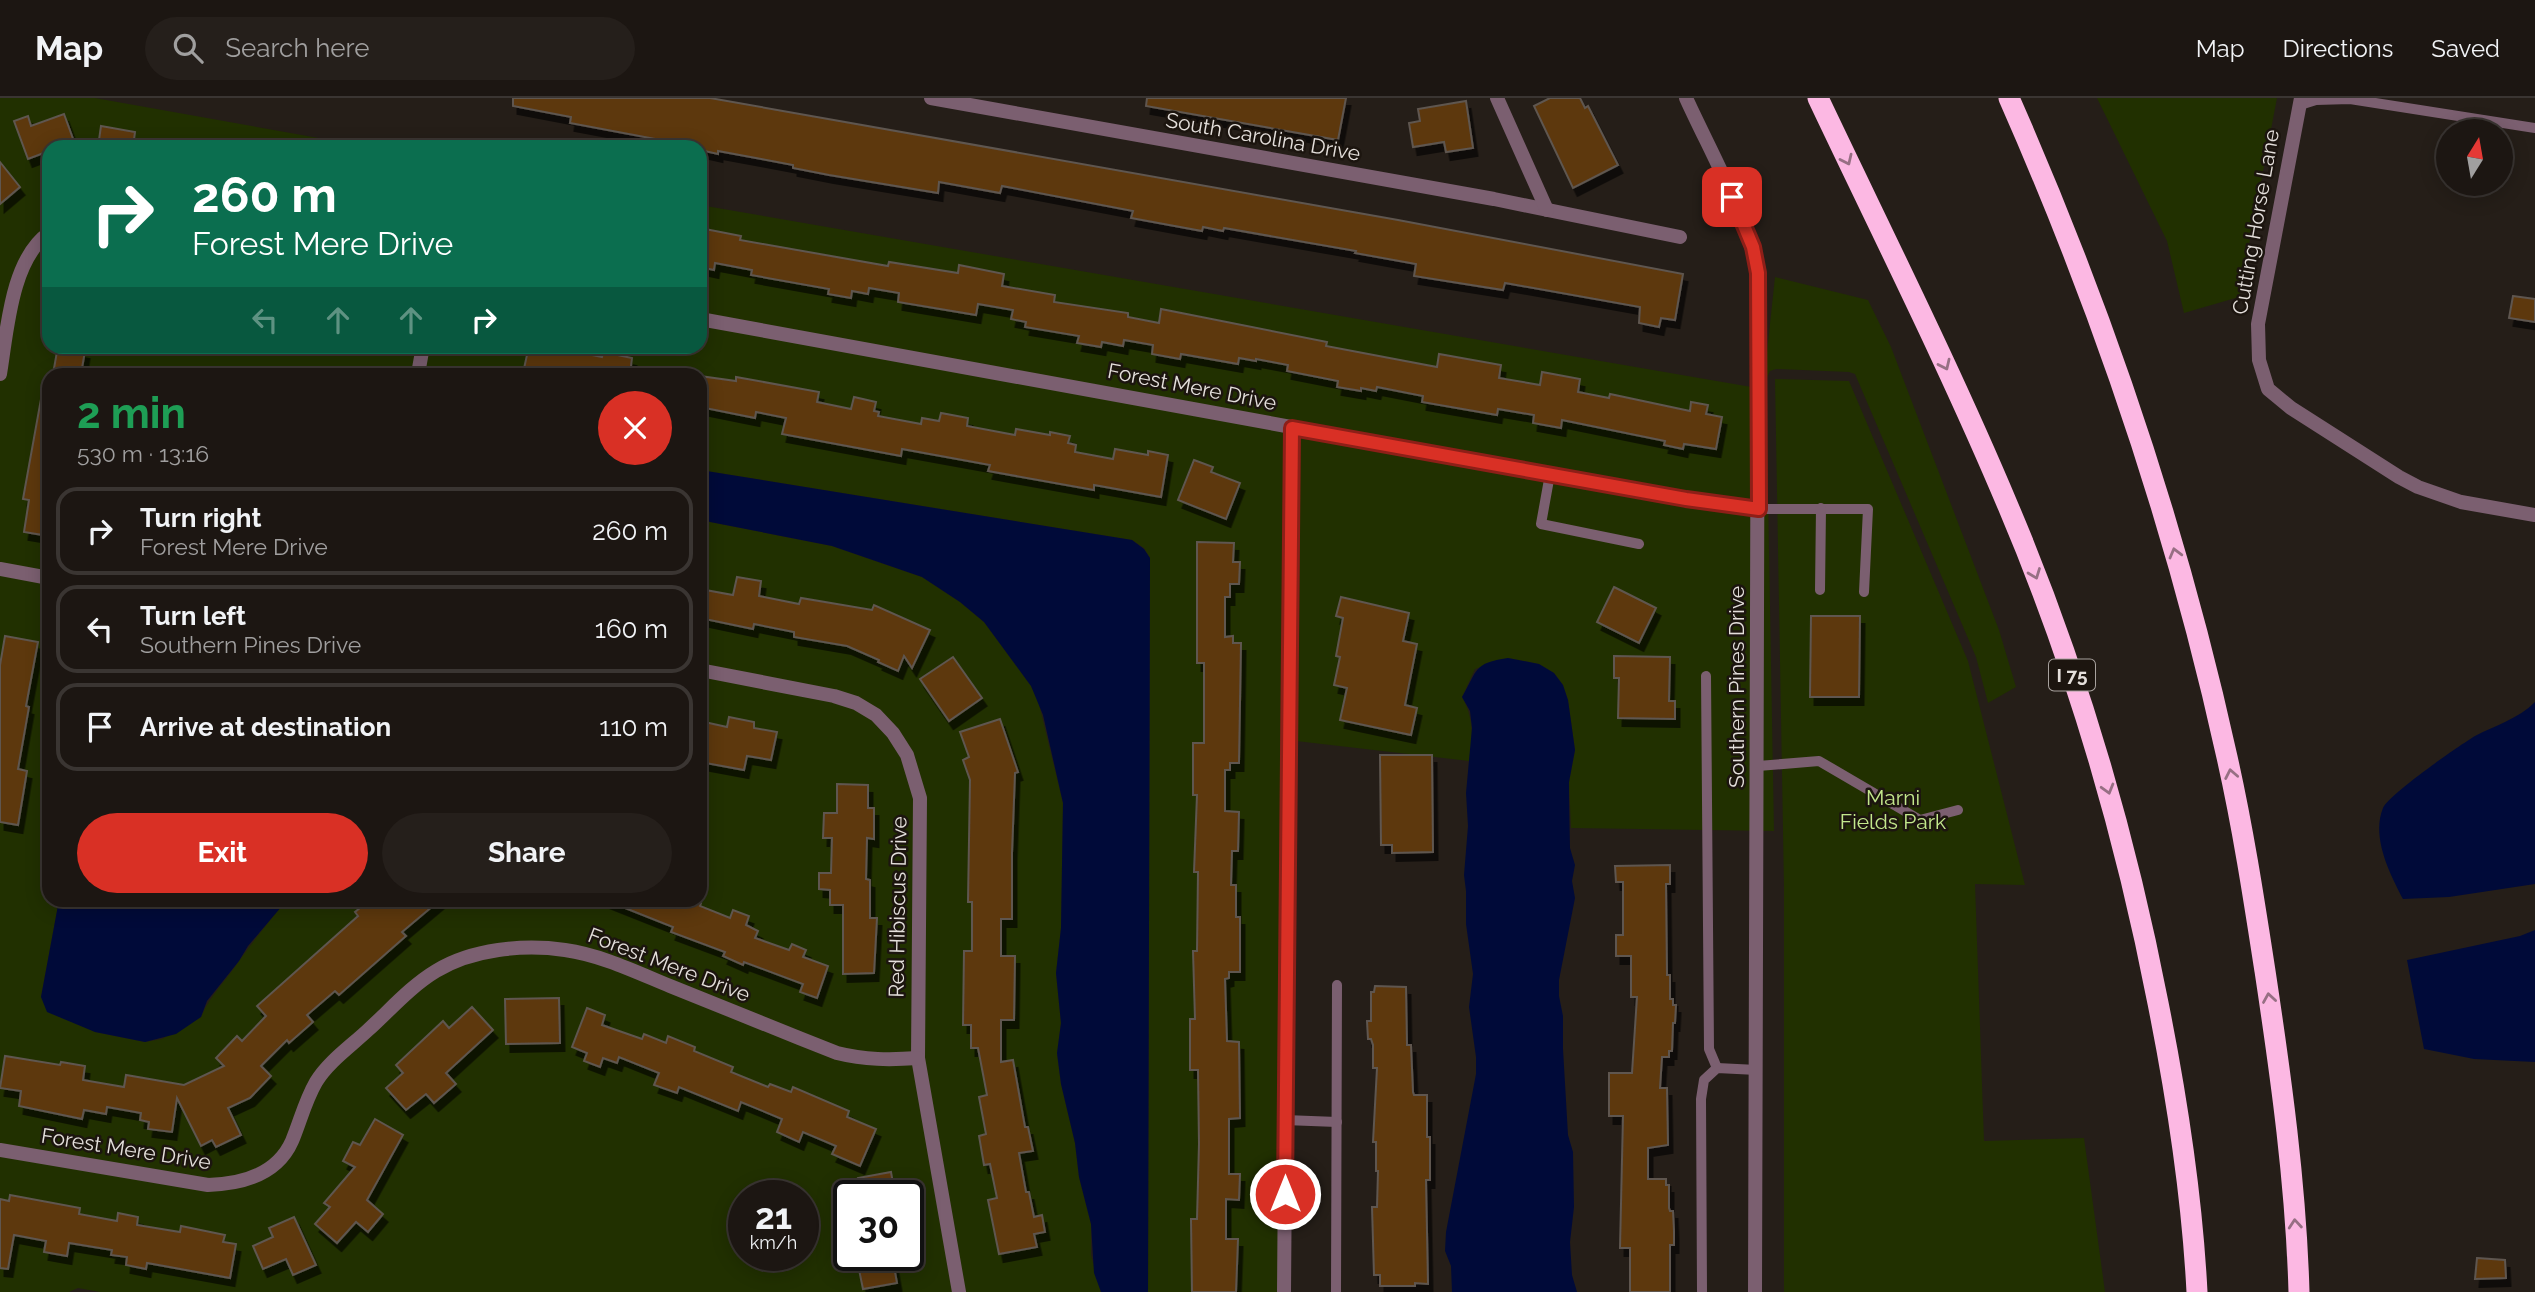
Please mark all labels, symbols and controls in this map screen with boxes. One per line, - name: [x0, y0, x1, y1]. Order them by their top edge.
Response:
- search box: [145, 17, 635, 80]
- text: Map: [35, 29, 103, 68]
- icon: search: [169, 29, 207, 67]
- text: Search here: [225, 33, 370, 63]
- text: Map: [2196, 34, 2245, 63]
- text: Directions: [2283, 34, 2393, 63]
- text: Saved: [2431, 34, 2500, 63]
- street label: South Carolina Drive: [1164, 107, 1362, 166]
- north arrow: [2436, 119, 2513, 196]
- map controls: [2436, 119, 2513, 196]
- street label: Cutting Horse Lane: [2227, 127, 2284, 316]
- one-way arrow: [1839, 153, 1853, 165]
- text: 260 m: [192, 166, 337, 223]
- pin: [1702, 167, 1762, 227]
- icon: right: [77, 168, 168, 259]
- icon: arrive: [1713, 178, 1751, 216]
- text: Forest Mere Drive: [192, 225, 453, 262]
- icon: left: [246, 301, 284, 339]
- icon: ahead: [319, 301, 357, 339]
- icon: ahead: [392, 301, 430, 339]
- icon: right: [465, 301, 503, 339]
- street label: Forest Mere Drive: [1106, 358, 1279, 415]
- one-way arrow: [1936, 358, 1950, 370]
- text: 2 min: [77, 389, 186, 438]
- button: close: [598, 391, 672, 465]
- text: 530 m · 13:16: [77, 440, 209, 467]
- text: Turn right: [140, 503, 261, 533]
- icon: right: [81, 512, 119, 550]
- text: 260 m: [592, 516, 668, 546]
- text: Forest Mere Drive: [140, 533, 328, 560]
- one-way arrow: [2169, 547, 2183, 559]
- one-way arrow: [2027, 567, 2041, 579]
- street label: Southern Pines Drive: [1724, 586, 1749, 788]
- text: Turn left: [140, 601, 246, 631]
- icon: left: [81, 610, 119, 648]
- text: 160 m: [595, 614, 668, 644]
- text: Southern Pines Drive: [140, 631, 361, 658]
- road number: I 75: [2049, 660, 2095, 690]
- icon: arrive: [81, 708, 119, 746]
- text: Arrive at destination: [140, 712, 391, 742]
- text: 110 m: [599, 712, 668, 742]
- one-way arrow: [2224, 768, 2239, 780]
- one-way arrow: [2099, 783, 2114, 795]
- park label: Marni Fields Park: [1840, 785, 1946, 834]
- button: Exit: [77, 813, 368, 893]
- button: Share: [382, 813, 672, 893]
- street label: Red Hibiscus Drive: [883, 816, 912, 998]
- street label: Forest Mere Drive: [585, 922, 754, 1007]
- one-way arrow: [2262, 992, 2277, 1004]
- street label: Forest Mere Drive: [39, 1123, 213, 1174]
- position arrow: [1248, 1157, 1322, 1231]
- speed limit sign: 30: [833, 1180, 924, 1271]
- text: 21: [755, 1196, 792, 1237]
- one-way arrow: [2288, 1218, 2303, 1229]
- text: km/h: [750, 1232, 797, 1253]

